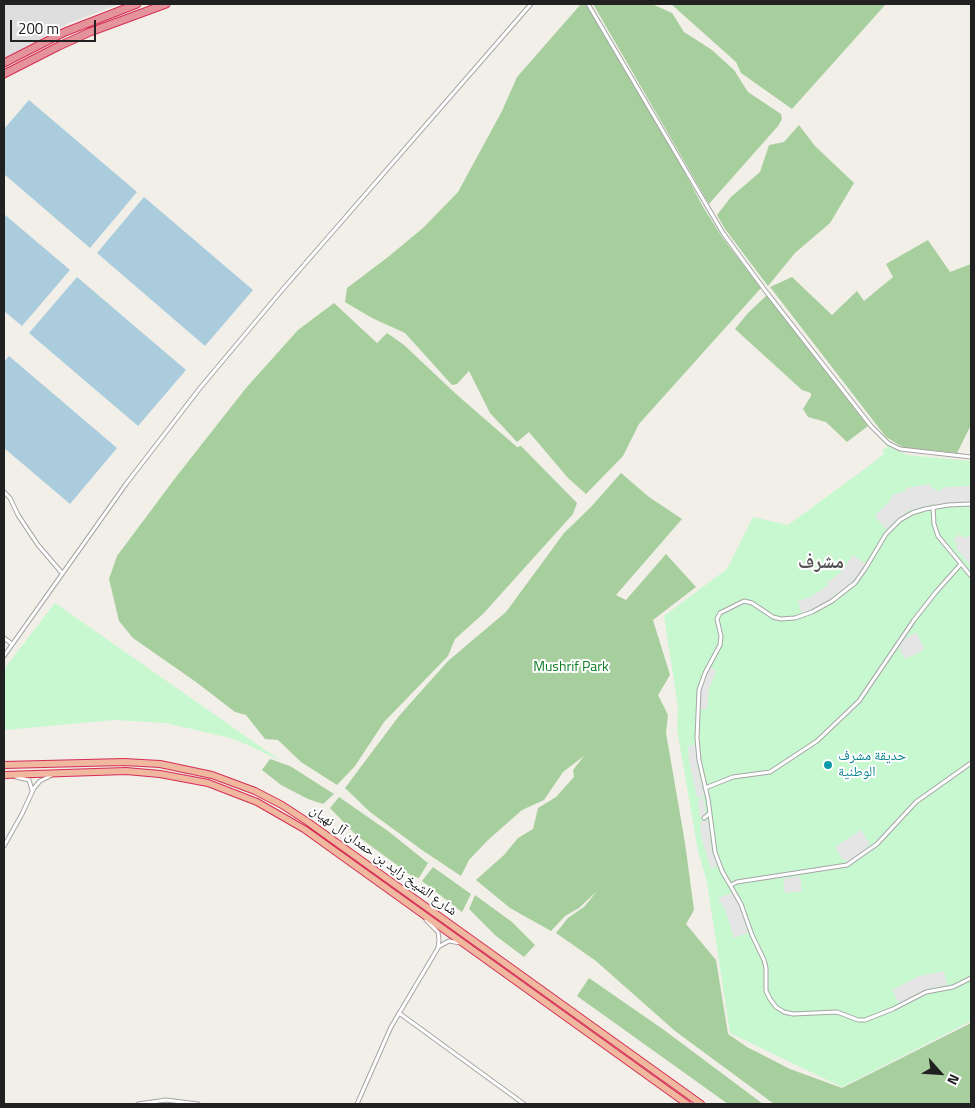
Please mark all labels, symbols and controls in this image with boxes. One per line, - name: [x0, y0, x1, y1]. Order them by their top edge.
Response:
- scale bar: [12, 10, 99, 42]
- text: 200 m: [18, 17, 59, 40]
- district label: مشرف: [798, 552, 844, 574]
- park label: Mushrif Park: [533, 660, 609, 676]
- place label: حديقة مشرف الوطنية: [838, 749, 906, 782]
- marker: حديقة مشرف الوطنية: [822, 759, 834, 771]
- street label: شارع الشيخ زايد بن حمدان آل نهيان: [306, 802, 460, 920]
- north arrow: [915, 1048, 965, 1098]
- text: N: [942, 1071, 965, 1089]

